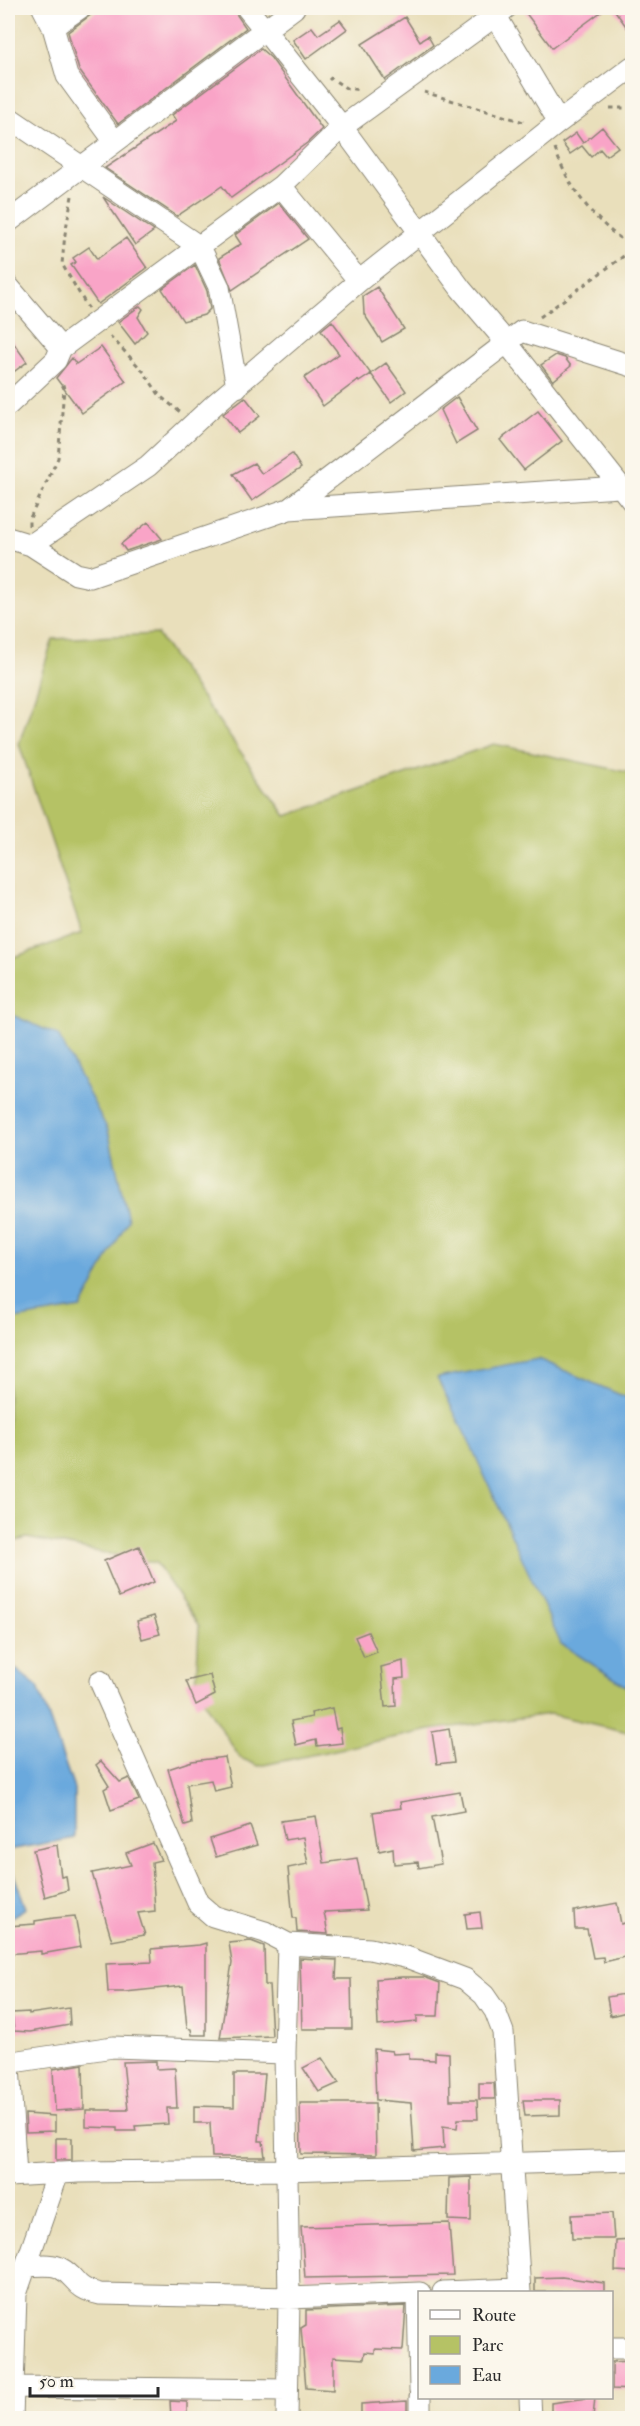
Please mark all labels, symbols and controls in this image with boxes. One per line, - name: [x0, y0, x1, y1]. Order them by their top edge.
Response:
- legend: [418, 2291, 613, 2399]
- text: Route: [472, 2304, 516, 2327]
- text: Parc: [472, 2334, 503, 2357]
- scale bar: [30, 2360, 158, 2398]
- text: Eau: [472, 2364, 502, 2387]
- text: 50 m: [39, 2370, 74, 2393]

